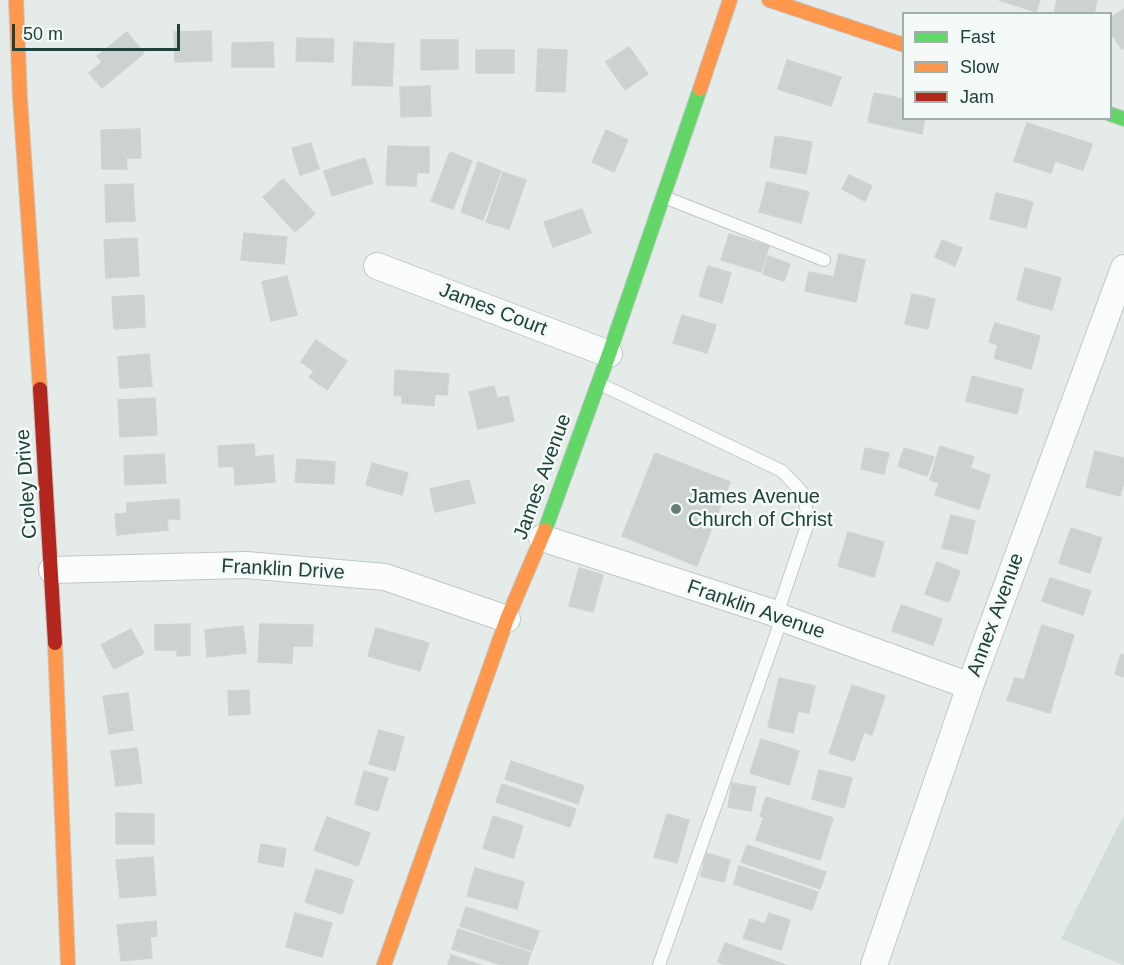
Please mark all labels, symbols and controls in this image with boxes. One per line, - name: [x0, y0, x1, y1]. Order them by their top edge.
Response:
- scale bar: [15, 12, 183, 50]
- legend: [902, 12, 1112, 120]
- text: 50 m: [23, 24, 63, 44]
- text: Fast: [960, 27, 995, 47]
- text: Slow: [960, 57, 999, 77]
- text: Jam: [960, 87, 994, 107]
- street label: James Court: [436, 278, 550, 342]
- street label: James Avenue: [509, 411, 577, 543]
- street label: Croley Drive: [11, 428, 43, 540]
- place label: James Avenue Church of Christ: [688, 485, 832, 532]
- marker: James Avenue Church of Christ: [669, 502, 683, 516]
- street label: Annex Avenue: [963, 550, 1029, 680]
- street label: Franklin Drive: [221, 555, 345, 585]
- street label: Franklin Avenue: [684, 575, 828, 645]

